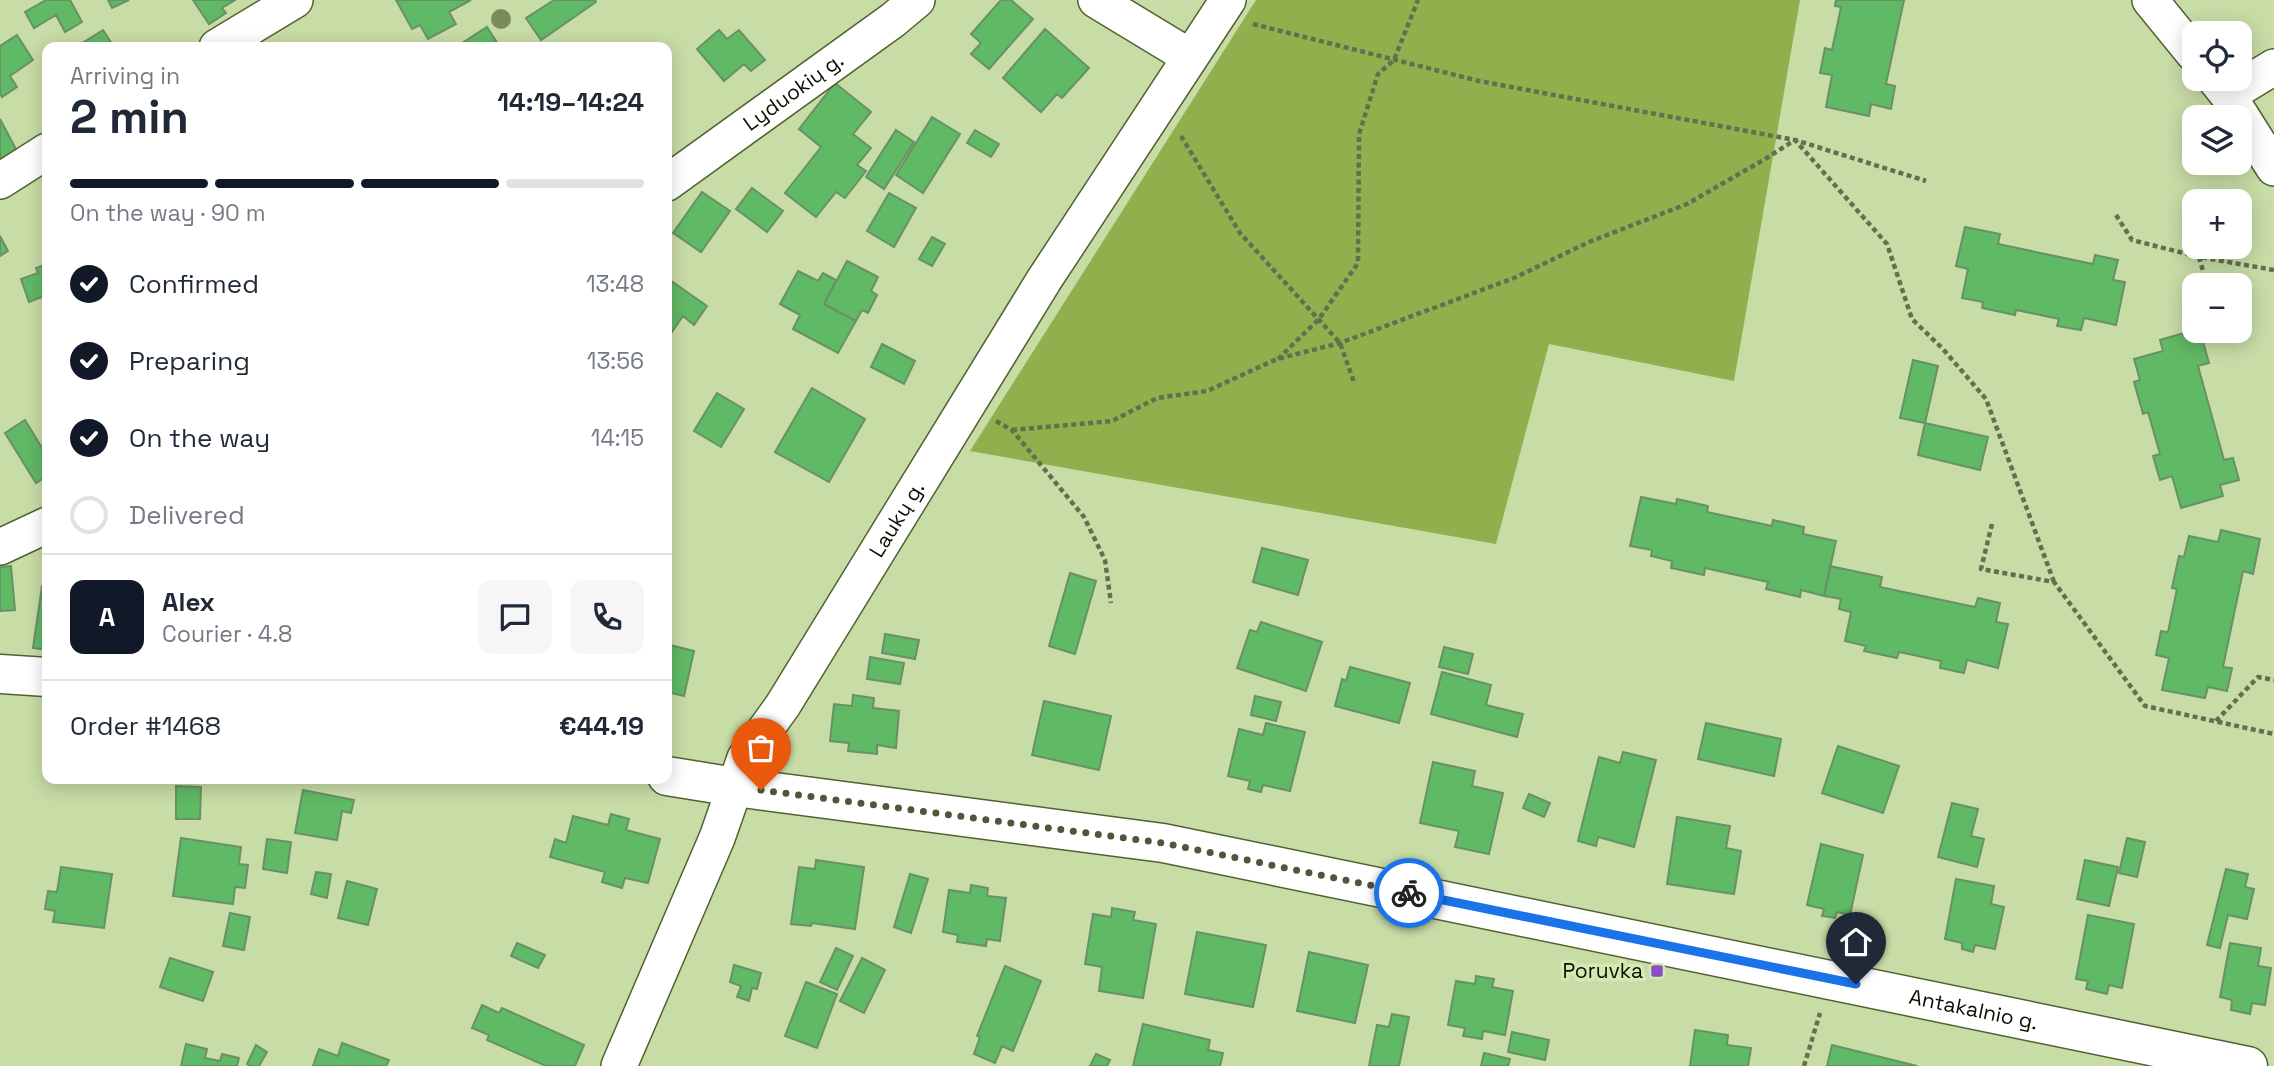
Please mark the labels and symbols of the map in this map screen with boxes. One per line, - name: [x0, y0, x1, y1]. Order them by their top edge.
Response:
- street label: Lyduokių g.: [738, 46, 849, 137]
- street label: Laukų g.: [863, 476, 930, 562]
- pin: [731, 718, 791, 790]
- courier: [1374, 858, 1444, 928]
- pin: [1826, 912, 1886, 984]
- place label: Poruvka: [1563, 957, 1643, 984]
- marker: Poruvka: [1649, 963, 1665, 979]
- street label: Antakalnio g.: [1907, 983, 2041, 1036]

